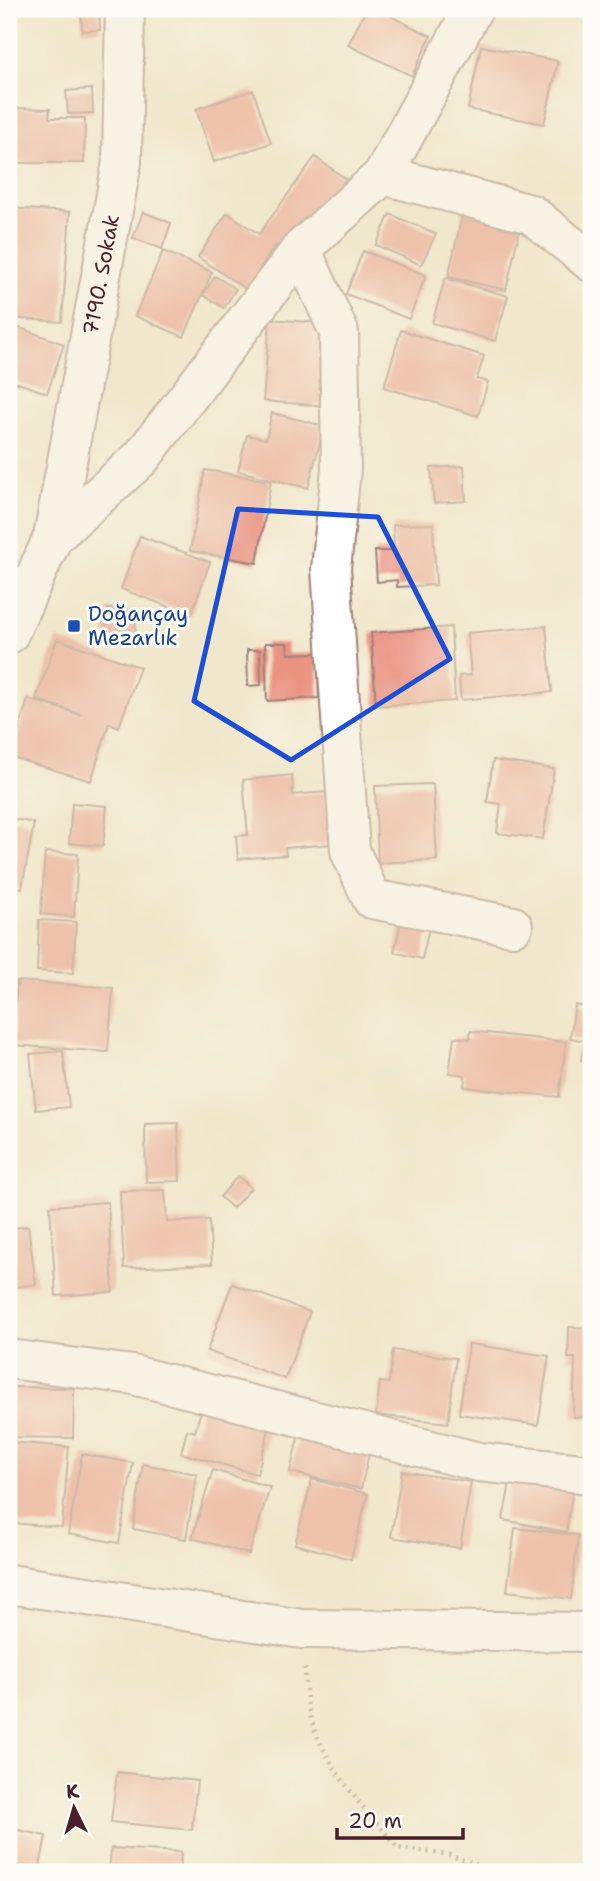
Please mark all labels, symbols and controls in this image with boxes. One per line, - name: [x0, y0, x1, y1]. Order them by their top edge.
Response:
- street label: 7190. Sokak: [76, 212, 126, 338]
- place label: Doğançay Mezarlık: [88, 600, 188, 652]
- marker: Doğançay Mezarlık: [66, 618, 82, 634]
- north arrow: [38, 1772, 108, 1842]
- text: K: [65, 1779, 80, 1805]
- scale bar: [337, 1797, 463, 1841]
- text: 20 m: [348, 1807, 402, 1835]

